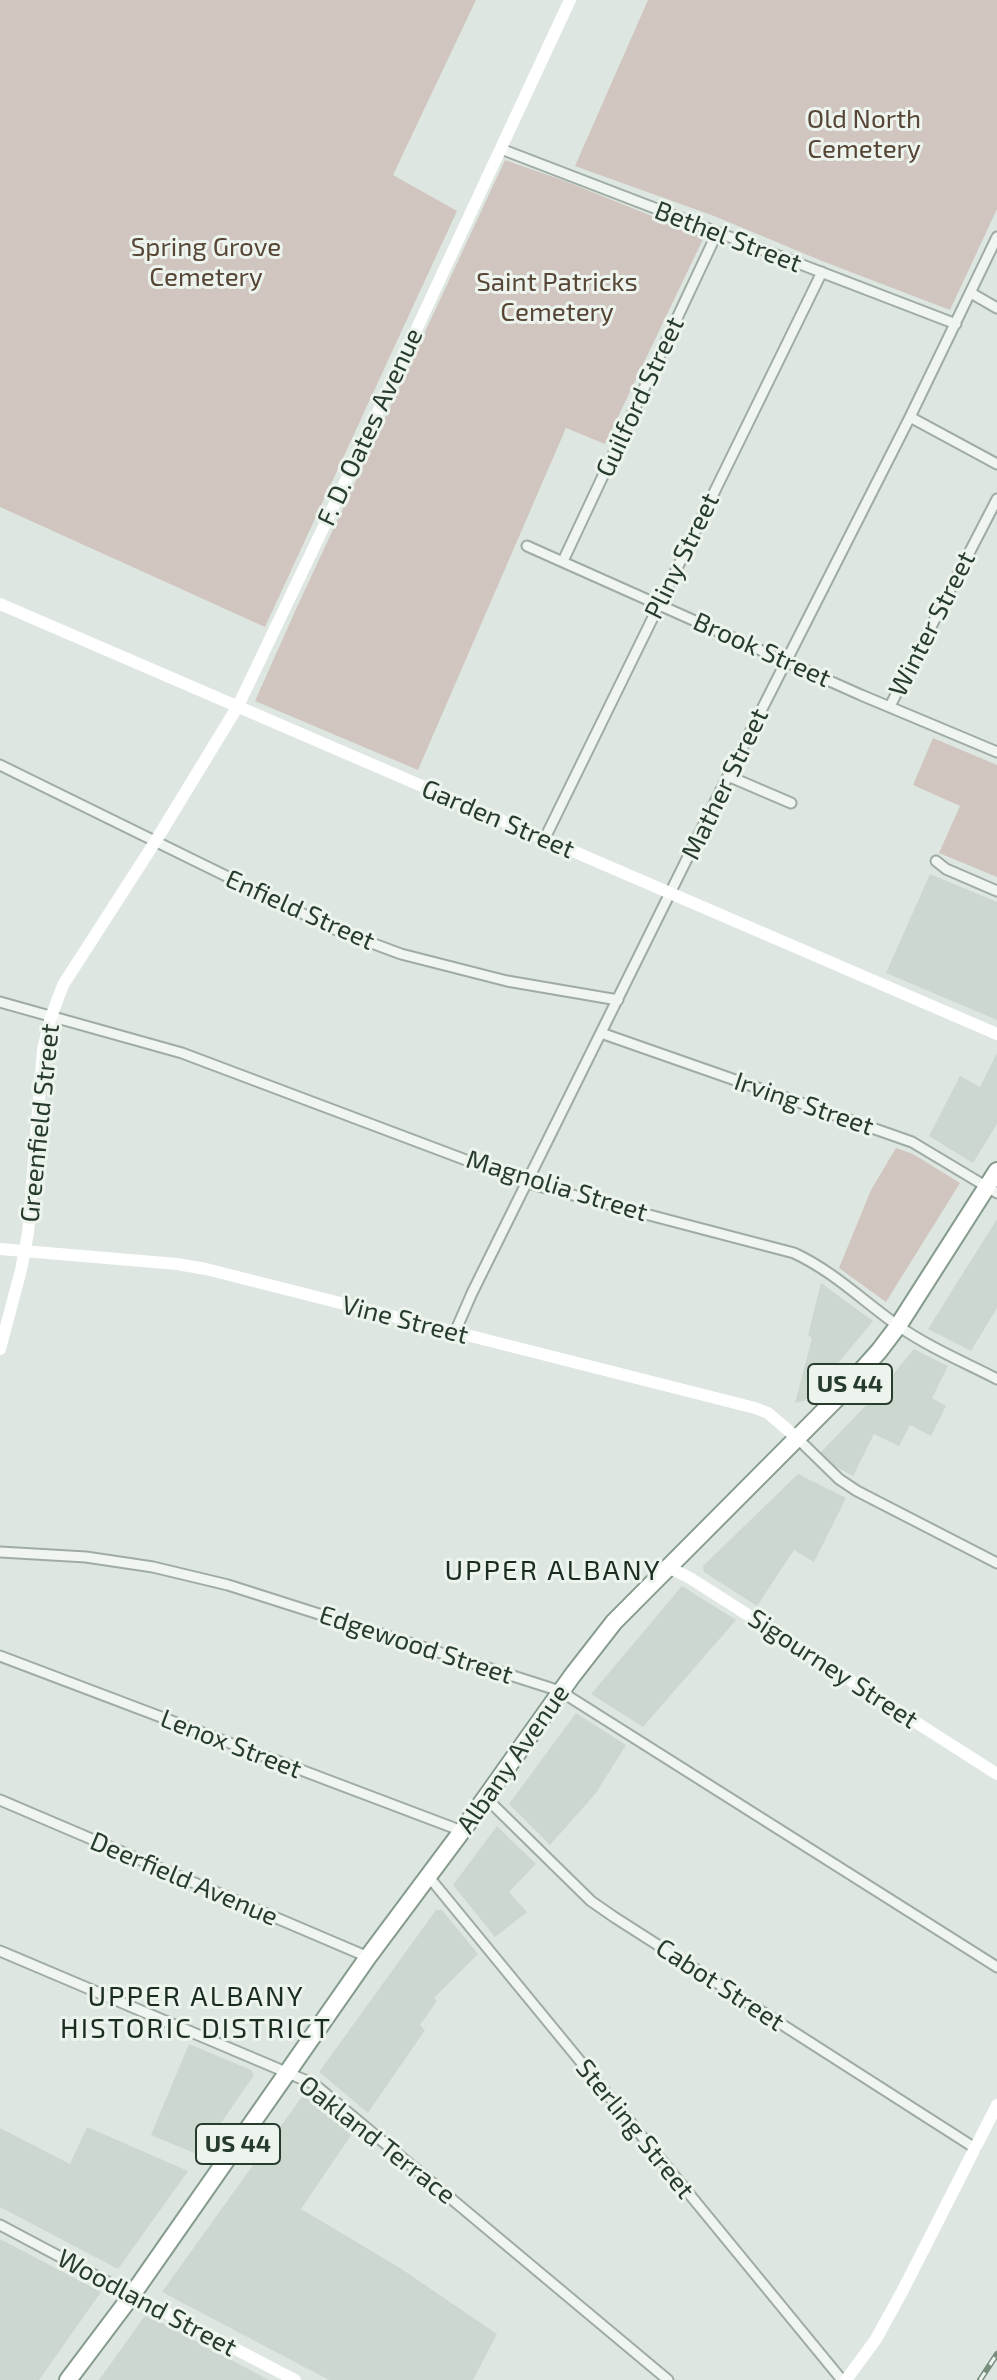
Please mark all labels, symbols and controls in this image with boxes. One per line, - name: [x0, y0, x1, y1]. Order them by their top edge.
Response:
- park label: Old North Cemetery: [807, 103, 921, 164]
- street label: Bethel Street: [650, 195, 806, 279]
- park label: Spring Grove Cemetery: [131, 231, 281, 292]
- park label: Saint Patricks Cemetery: [476, 266, 638, 328]
- street label: Guilford Street: [589, 312, 691, 482]
- street label: F. D. Oates Avenue: [311, 323, 429, 531]
- street label: Pliny Street: [638, 488, 726, 624]
- street label: Winter Street: [882, 546, 982, 702]
- street label: Brook Street: [688, 606, 836, 694]
- street label: Mather Street: [675, 703, 775, 865]
- street label: Garden Street: [417, 773, 579, 865]
- street label: Enfield Street: [221, 863, 379, 957]
- street label: Greenfield Street: [14, 1022, 66, 1224]
- street label: Irving Street: [730, 1066, 878, 1142]
- street label: Magnolia Street: [463, 1144, 651, 1228]
- street label: Vine Street: [338, 1289, 472, 1351]
- road number: US 44: [808, 1364, 892, 1404]
- district label: UPPER ALBANY: [444, 1554, 662, 1588]
- street label: Edgewood Street: [315, 1599, 517, 1691]
- street label: Sigourney Street: [742, 1602, 924, 1736]
- street label: Albany Avenue: [450, 1678, 576, 1840]
- street label: Lenox Street: [156, 1703, 306, 1785]
- street label: Deerfield Avenue: [85, 1825, 283, 1933]
- street label: Cabot Street: [650, 1932, 790, 2038]
- district label: UPPER ALBANY HISTORIC DISTRICT: [60, 1980, 332, 2046]
- street label: Sterling Street: [569, 2053, 701, 2205]
- street label: Oakland Terrace: [292, 2069, 462, 2211]
- road number: US 44: [196, 2124, 280, 2164]
- street label: Woodland Street: [52, 2243, 242, 2363]

